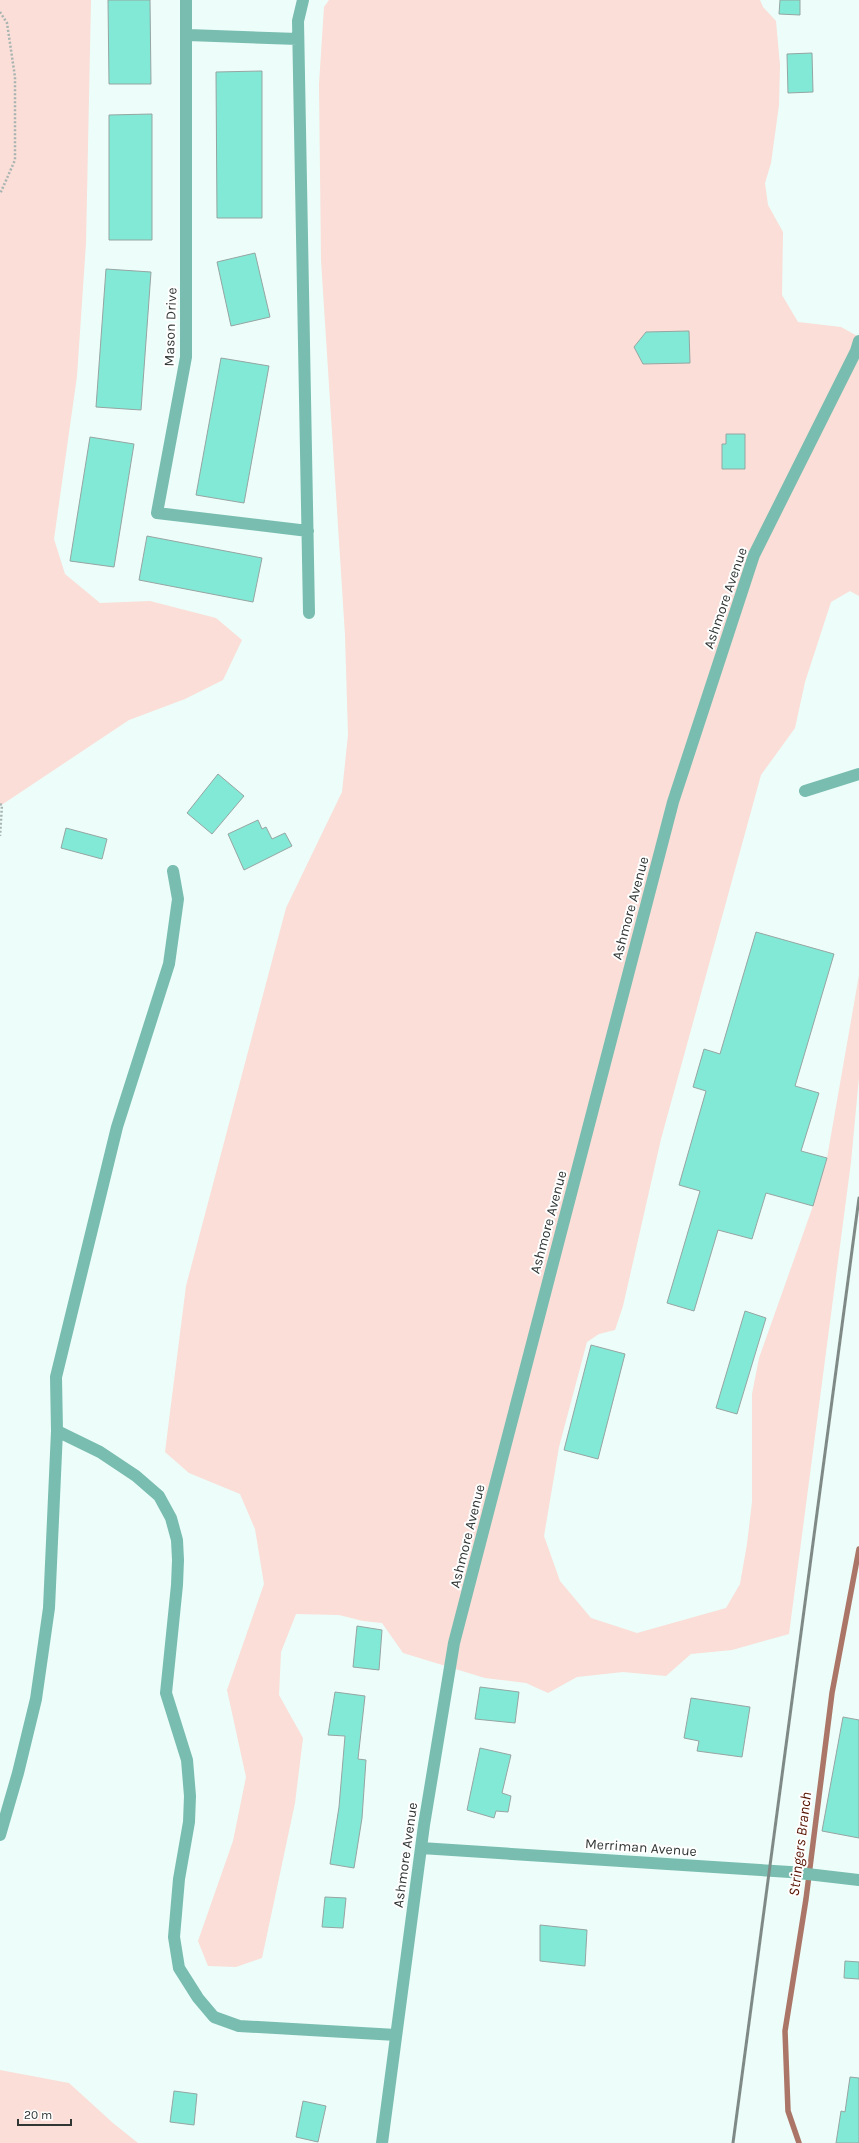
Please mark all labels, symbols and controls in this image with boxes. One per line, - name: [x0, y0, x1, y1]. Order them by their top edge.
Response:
- street label: Mason Drive: [161, 287, 180, 367]
- street label: Ashmore Avenue: [700, 545, 751, 651]
- street label: Ashmore Avenue: [609, 855, 652, 962]
- street label: Ashmore Avenue: [527, 1169, 570, 1276]
- street label: Ashmore Avenue: [446, 1483, 489, 1590]
- water label: Stringers Branch: [785, 1791, 815, 1897]
- street label: Ashmore Avenue: [390, 1801, 421, 1909]
- street label: Merriman Avenue: [585, 1835, 697, 1860]
- scale bar: [18, 2101, 71, 2127]
- text: 20 m: [24, 2108, 52, 2122]

